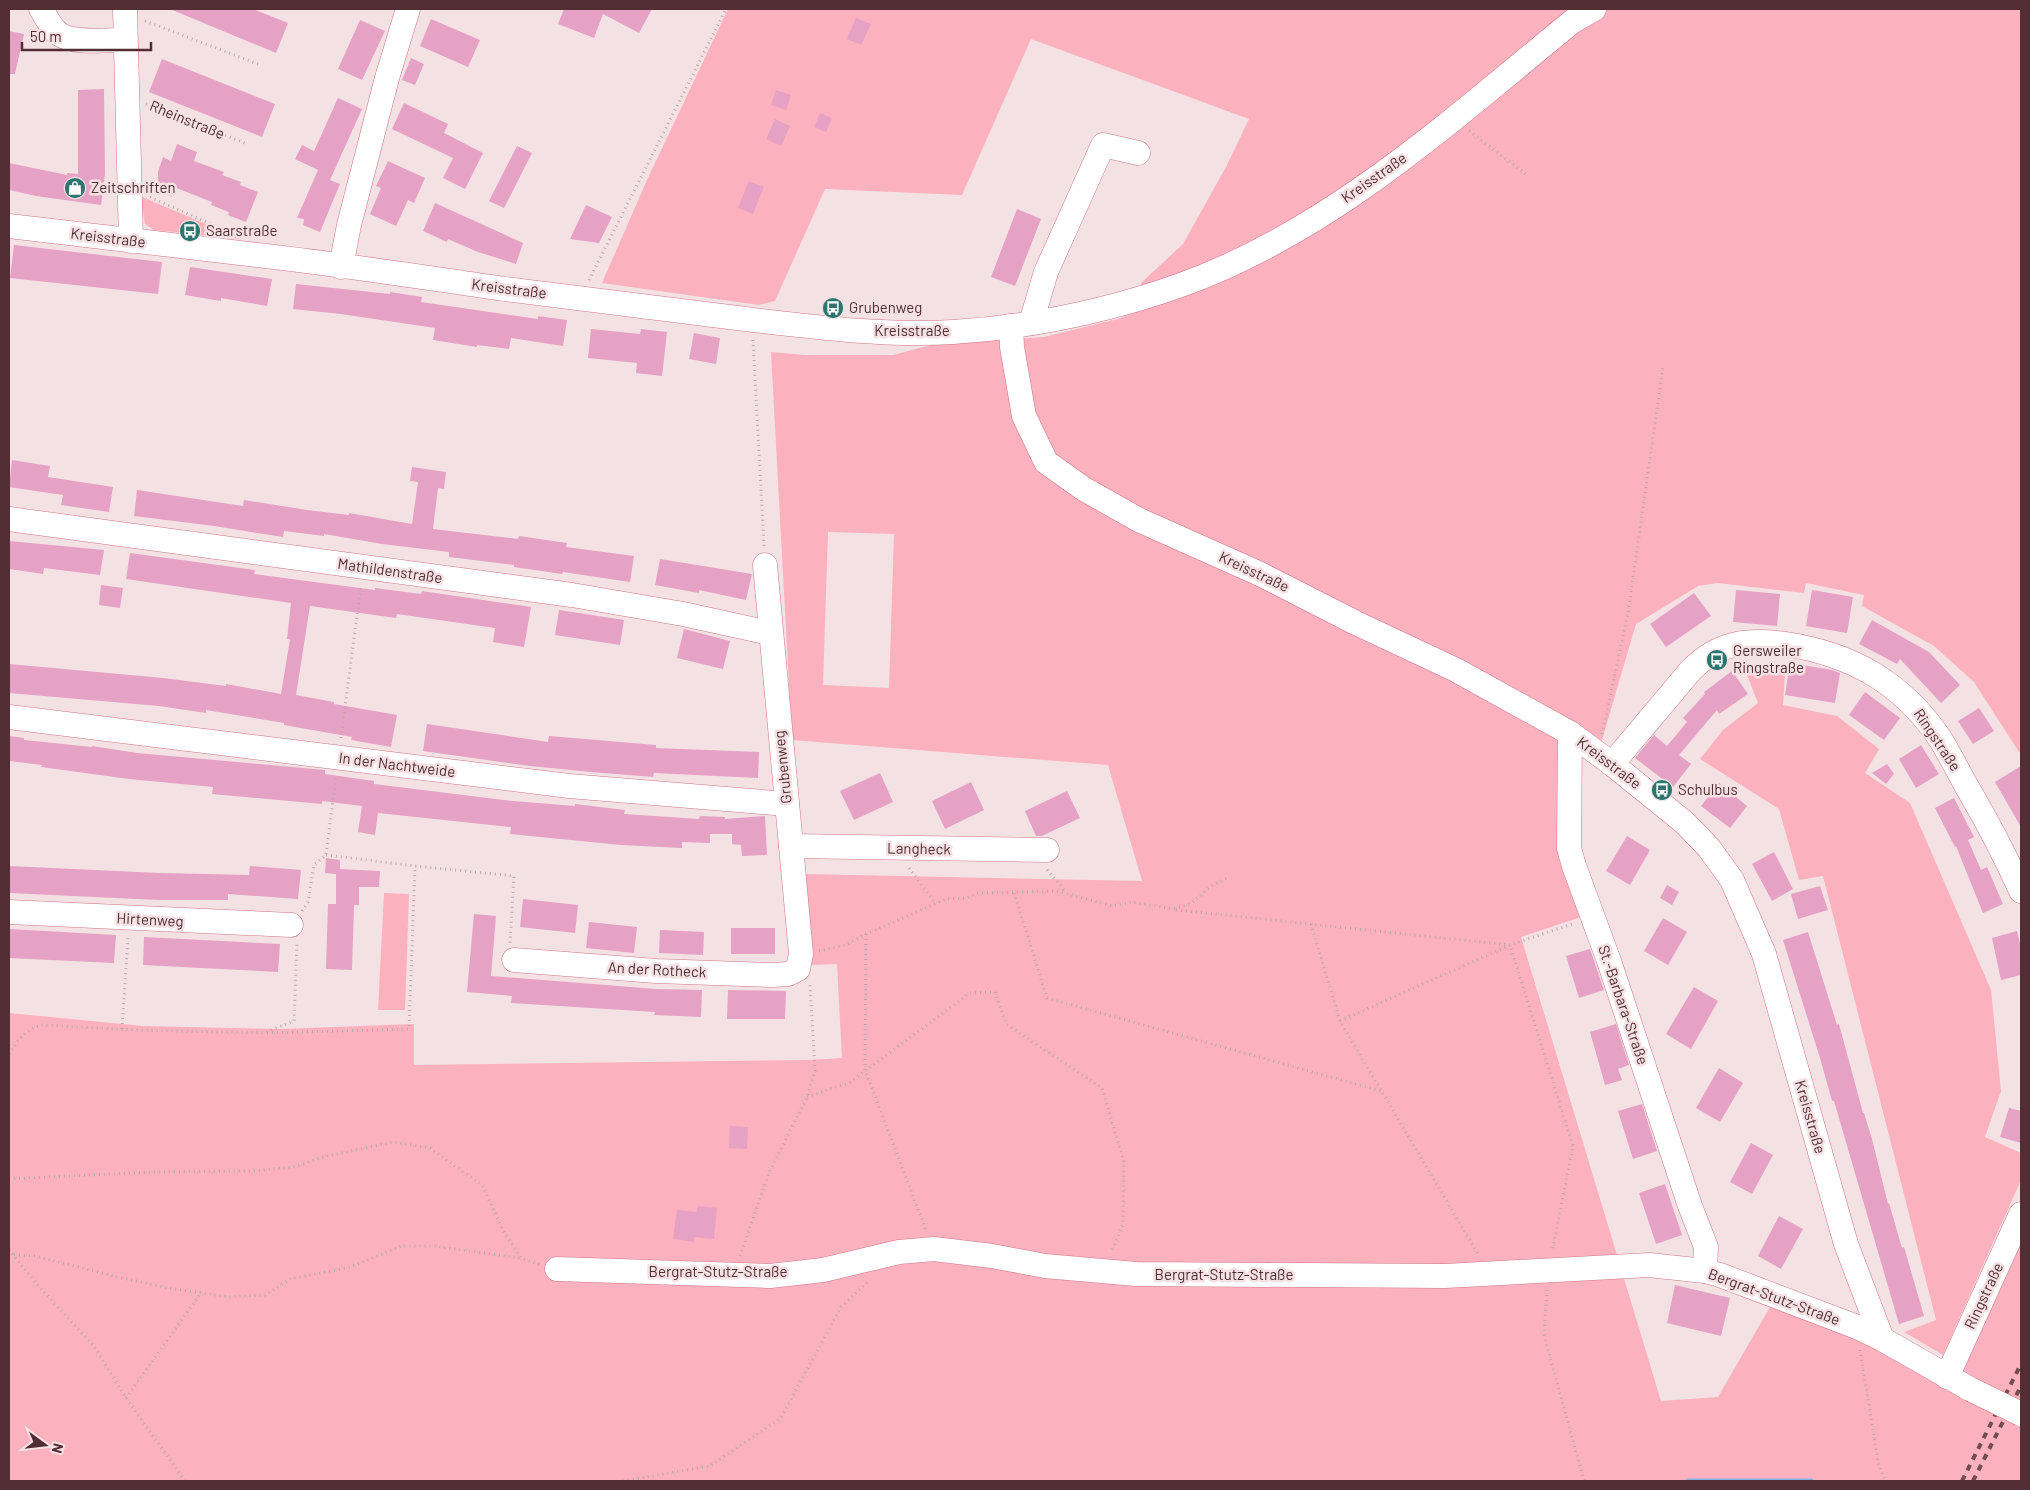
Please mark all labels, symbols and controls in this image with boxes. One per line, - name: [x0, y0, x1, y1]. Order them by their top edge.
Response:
- scale bar: [22, 20, 151, 52]
- text: 50 m: [30, 27, 62, 45]
- street label: Rheinstraße: [147, 96, 227, 142]
- street label: Kreisstraße: [1337, 148, 1410, 206]
- shop icon: Zeitschriften: [63, 176, 87, 200]
- place label: Zeitschriften: [91, 178, 176, 196]
- bus stop icon: Saarstraße: [178, 219, 202, 243]
- place label: Saarstraße: [206, 221, 278, 239]
- street label: Kreisstraße: [70, 223, 147, 251]
- street label: Kreisstraße: [471, 274, 548, 302]
- bus stop icon: Grubenweg: [821, 296, 845, 320]
- place label: Grubenweg: [849, 298, 922, 316]
- street label: Kreisstraße: [874, 321, 950, 339]
- street label: Kreisstraße: [1216, 547, 1292, 595]
- street label: Mathildenstraße: [337, 554, 444, 586]
- place label: Gersweiler Ringstraße: [1733, 641, 1804, 676]
- bus stop icon: Gersweiler Ringstraße: [1705, 648, 1729, 672]
- street label: Ringstraße: [1910, 705, 1965, 774]
- street label: Grubenweg: [769, 730, 795, 805]
- street label: Kreisstraße: [1574, 732, 1645, 792]
- street label: In der Nachtweide: [338, 748, 456, 780]
- bus stop icon: Schulbus: [1650, 778, 1674, 802]
- place label: Schulbus: [1678, 780, 1738, 798]
- street label: Langheck: [887, 838, 951, 858]
- street label: Hirtenweg: [116, 908, 184, 930]
- street label: St.-Barbara-Straße: [1595, 943, 1653, 1067]
- street label: An der Rotheck: [607, 957, 707, 981]
- street label: Kreisstraße: [1792, 1078, 1830, 1155]
- street label: Ringstraße: [1960, 1260, 2006, 1332]
- street label: Bergrat-Stutz-Straße: [649, 1262, 787, 1280]
- street label: Bergrat-Stutz-Straße: [1706, 1264, 1843, 1328]
- street label: Bergrat-Stutz-Straße: [1155, 1265, 1293, 1283]
- north arrow: [20, 1420, 70, 1470]
- text: N: [49, 1442, 67, 1455]

